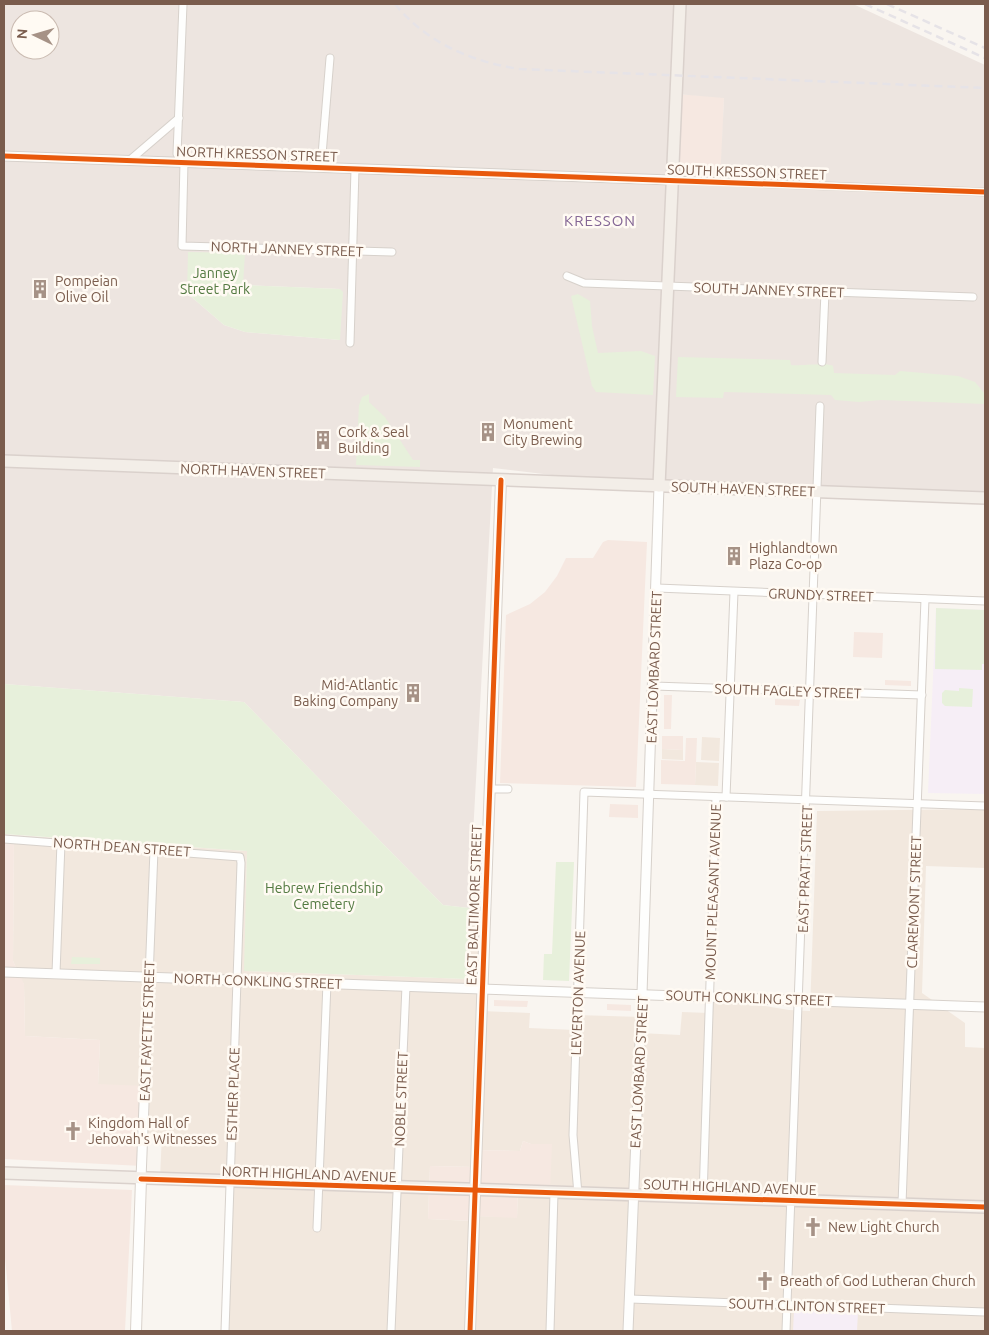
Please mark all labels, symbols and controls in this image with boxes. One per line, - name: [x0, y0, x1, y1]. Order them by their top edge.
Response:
- north arrow: [10, 10, 60, 60]
- text: N: [14, 28, 30, 40]
- street label: NORTH KRESSON STREET: [176, 143, 338, 165]
- street label: SOUTH KRESSON STREET: [667, 161, 827, 183]
- district label: KRESSON: [564, 212, 636, 229]
- street label: NORTH JANNEY STREET: [210, 238, 364, 260]
- park label: Janney Street Park: [180, 265, 250, 297]
- place label: Pompeian Olive Oil: [55, 273, 118, 305]
- building icon: Pompeian Olive Oil: [29, 278, 51, 300]
- street label: SOUTH JANNEY STREET: [693, 279, 845, 301]
- place label: Monument City Brewing: [503, 416, 583, 448]
- building icon: Monument City Brewing: [477, 421, 499, 443]
- place label: Cork & Seal Building: [338, 424, 409, 456]
- building icon: Cork & Seal Building: [312, 429, 334, 451]
- street label: NORTH HAVEN STREET: [180, 460, 326, 482]
- street label: SOUTH HAVEN STREET: [671, 478, 815, 500]
- place label: Highlandtown Plaza Co-op: [749, 540, 838, 572]
- building icon: Highlandtown Plaza Co-op: [723, 545, 745, 567]
- street label: GRUNDY STREET: [768, 585, 874, 605]
- street label: EAST LOMBARD STREET: [643, 590, 665, 743]
- place label: Mid-Atlantic Baking Company: [293, 677, 398, 709]
- street label: SOUTH FAGLEY STREET: [714, 680, 862, 702]
- building icon: Mid-Atlantic Baking Company: [402, 682, 424, 704]
- street label: MOUNT PLEASANT AVENUE: [702, 803, 724, 980]
- street label: EAST PRATT STREET: [795, 805, 815, 933]
- street label: EAST BALTIMORE STREET: [463, 824, 485, 986]
- street label: NORTH DEAN STREET: [53, 834, 192, 860]
- street label: CLAREMONT STREET: [904, 835, 924, 969]
- park label: Hebrew Friendship Cemetery: [265, 880, 383, 912]
- street label: LEVERTON AVENUE: [568, 930, 588, 1056]
- street label: EAST FAYETTE STREET: [137, 960, 157, 1102]
- street label: NORTH CONKLING STREET: [173, 970, 343, 992]
- street label: SOUTH CONKLING STREET: [665, 987, 833, 1009]
- street label: EAST LOMBARD STREET: [627, 995, 651, 1149]
- street label: ESTHER PLACE: [223, 1047, 243, 1141]
- street label: NOBLE STREET: [391, 1051, 411, 1147]
- place label: Kingdom Hall of Jehovah's Witnesses: [88, 1115, 217, 1147]
- church icon: Kingdom Hall of Jehovah's Witnesses: [62, 1120, 84, 1142]
- street label: NORTH HIGHLAND AVENUE: [221, 1163, 397, 1185]
- street label: SOUTH HIGHLAND AVENUE: [643, 1176, 817, 1198]
- church icon: New Light Church: [802, 1216, 824, 1238]
- place label: New Light Church: [828, 1219, 939, 1235]
- church icon: Breath of God Lutheran Church: [754, 1270, 776, 1292]
- place label: Breath of God Lutheran Church: [780, 1273, 976, 1289]
- street label: SOUTH CLINTON STREET: [728, 1295, 886, 1317]

